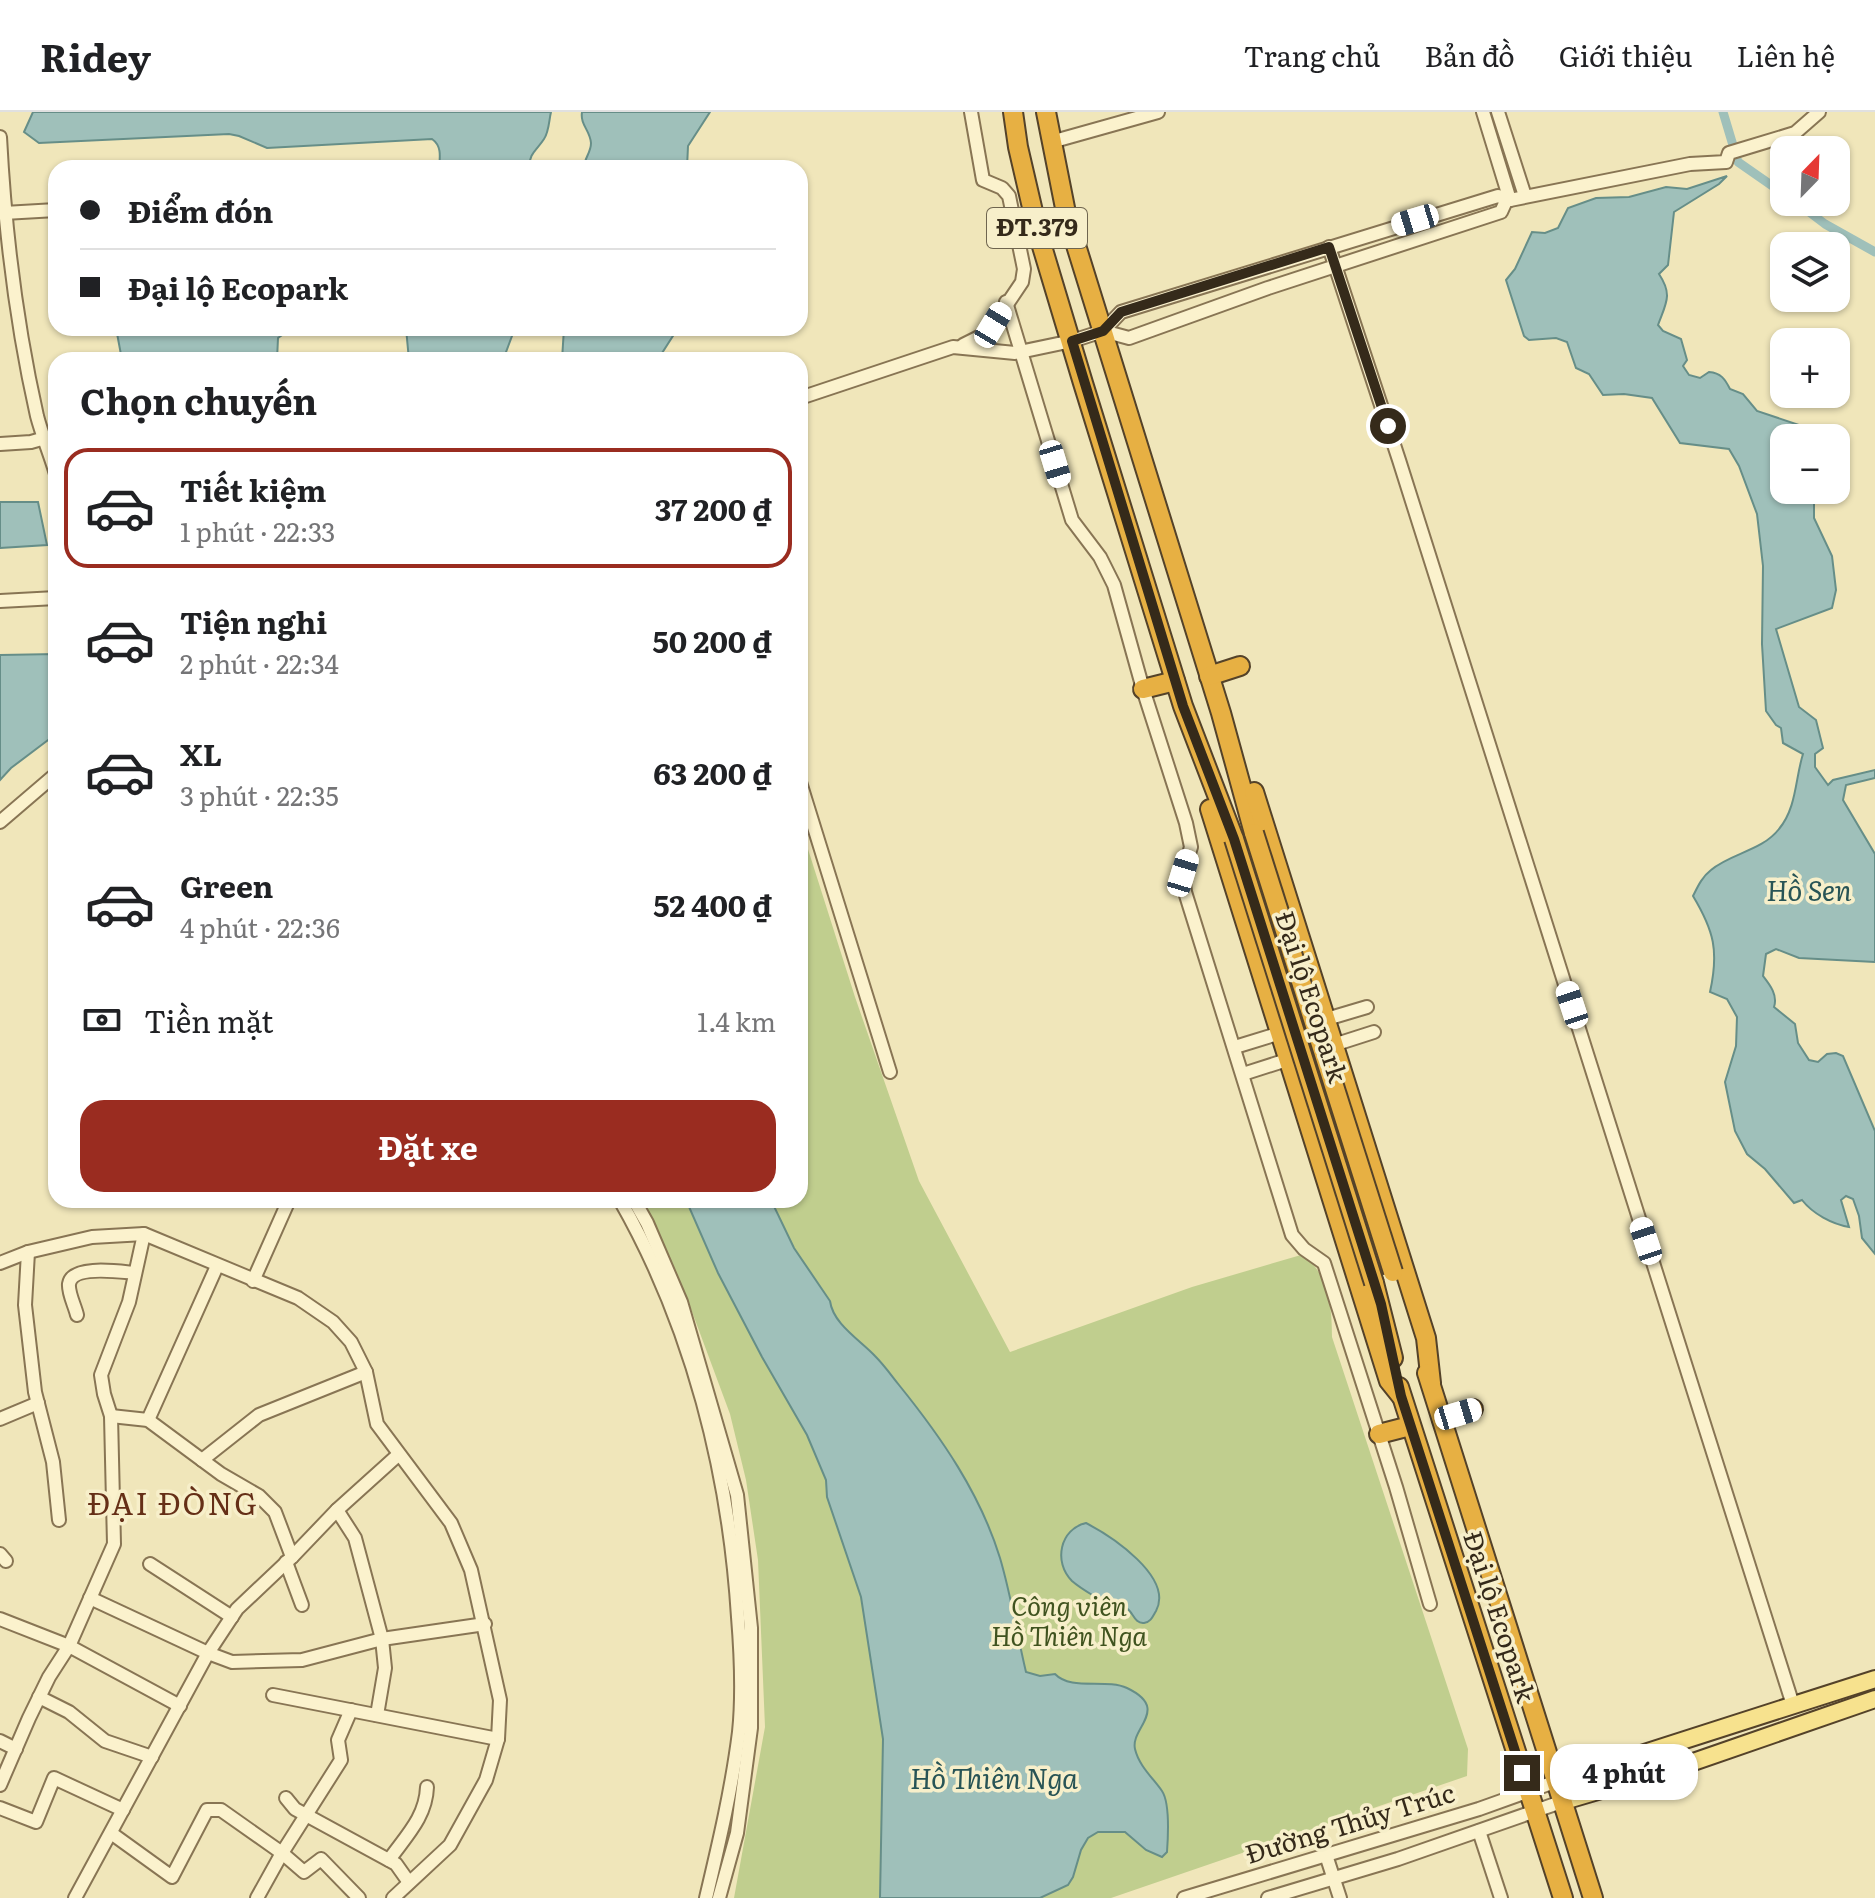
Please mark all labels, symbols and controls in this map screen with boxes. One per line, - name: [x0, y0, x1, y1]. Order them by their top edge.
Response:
- text: Ridey: [40, 27, 151, 84]
- text: Trang chủ: [1243, 34, 1381, 76]
- text: Bản đồ: [1425, 34, 1515, 76]
- text: Giới thiệu: [1559, 34, 1693, 76]
- text: Liên hệ: [1737, 34, 1835, 76]
- north arrow: [1770, 136, 1850, 216]
- map controls: [1770, 136, 1850, 504]
- text: Điểm đón: [128, 188, 273, 232]
- car: [1389, 202, 1441, 238]
- road number: ĐT.379: [987, 208, 1087, 248]
- button: layers: [1770, 232, 1850, 312]
- text: Đại lộ Ecopark: [128, 265, 348, 309]
- car: [970, 298, 1016, 352]
- button: +: [1770, 328, 1850, 408]
- text: Chọn chuyến: [80, 373, 317, 426]
- route start: [1370, 408, 1406, 444]
- button: −: [1770, 424, 1850, 504]
- car: [1037, 438, 1073, 490]
- text: Tiết kiệm: [180, 467, 326, 511]
- icon: car: [84, 472, 156, 544]
- text: 37 200 ₫: [655, 486, 772, 530]
- text: 1 phút · 22:33: [180, 511, 335, 550]
- text: Tiện nghi: [180, 599, 327, 643]
- icon: car: [84, 604, 156, 676]
- text: 50 200 ₫: [652, 618, 772, 662]
- text: 2 phút · 22:34: [180, 643, 339, 682]
- text: XL: [180, 731, 222, 775]
- icon: car: [84, 736, 156, 808]
- text: 63 200 ₫: [653, 750, 772, 794]
- text: 3 phút · 22:35: [180, 775, 339, 814]
- car: [1165, 847, 1201, 899]
- text: Green: [180, 863, 273, 907]
- icon: car: [84, 868, 156, 940]
- water label: Hồ Sen: [1766, 868, 1852, 910]
- text: 52 400 ₫: [653, 882, 772, 926]
- street label: Đại lộ Ecopark: [1267, 905, 1360, 1088]
- text: 4 phút · 22:36: [180, 907, 340, 946]
- car: [1553, 978, 1591, 1032]
- icon: cash: [80, 998, 124, 1042]
- text: Tiền mặt: [144, 998, 273, 1042]
- text: 1.4 km: [697, 1001, 776, 1040]
- button: Đặt xe: [80, 1100, 776, 1192]
- car: [1627, 1214, 1665, 1268]
- car: [1432, 1396, 1484, 1432]
- district label: ĐẠI ĐÒNG: [87, 1480, 259, 1524]
- street label: Đại lộ Ecopark: [1455, 1525, 1548, 1708]
- park label: Công viên Hồ Thiên Nga: [991, 1585, 1147, 1654]
- callout: 4 phút: [1550, 1745, 1698, 1801]
- text: 4 phút: [1582, 1752, 1666, 1791]
- route end: [1504, 1755, 1540, 1791]
- water label: Hồ Thiên Nga: [910, 1756, 1078, 1798]
- street label: Đường Thủy Trúc: [1240, 1771, 1459, 1872]

